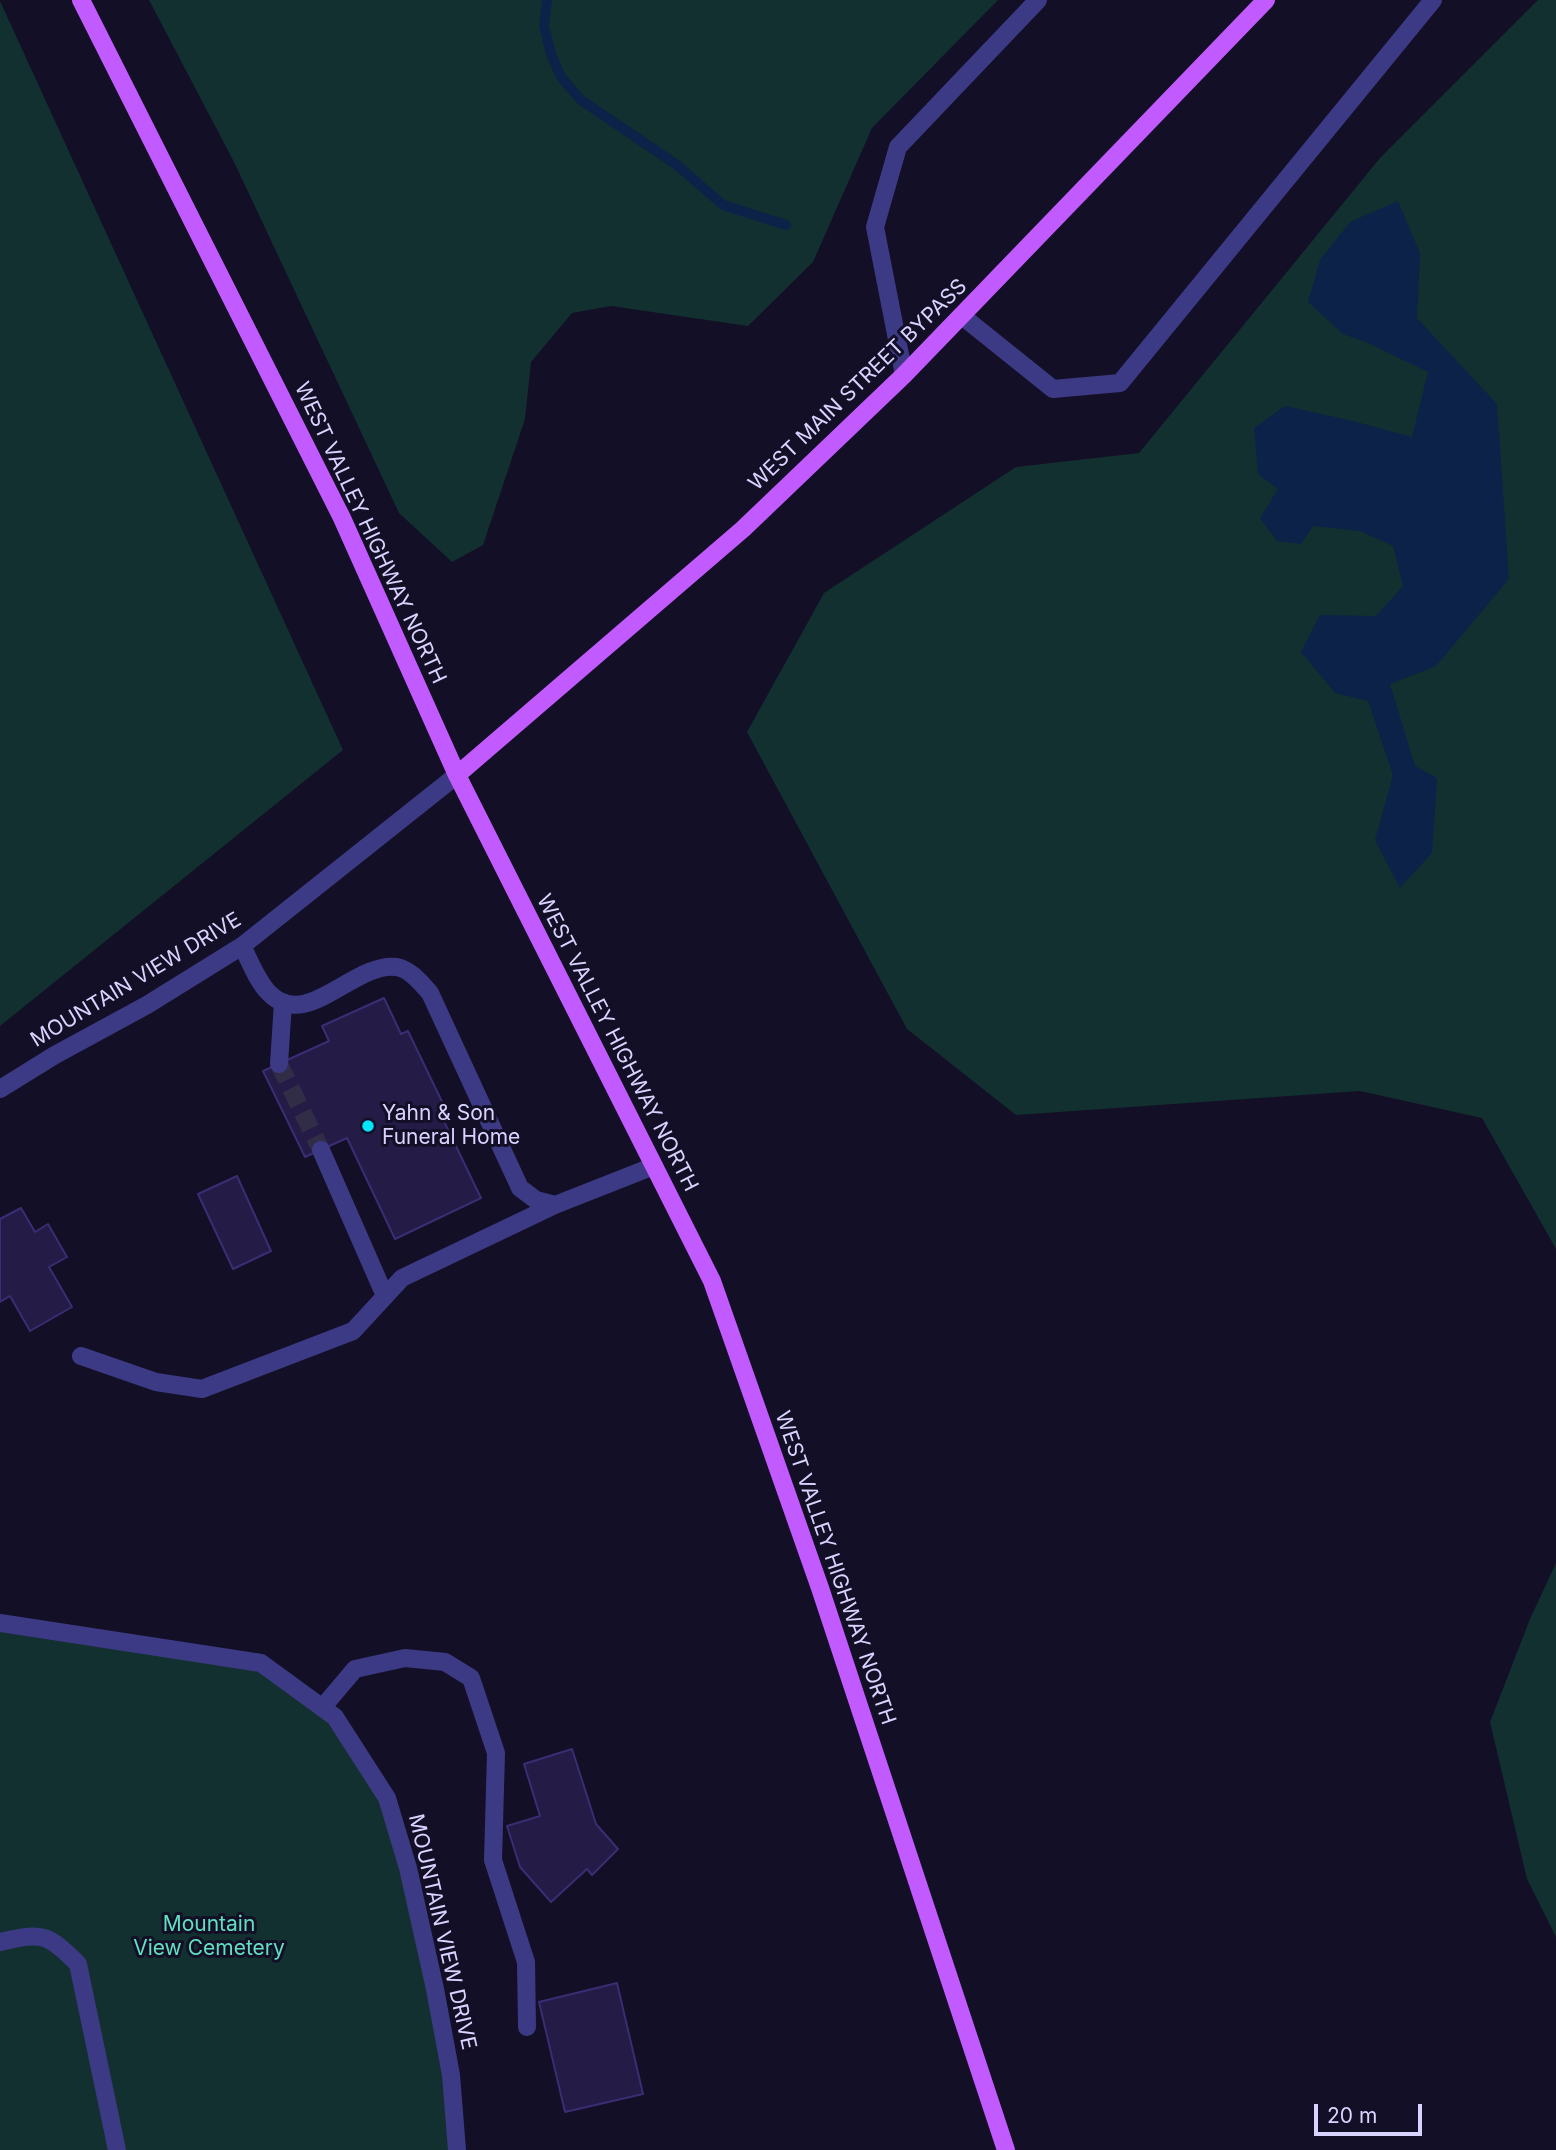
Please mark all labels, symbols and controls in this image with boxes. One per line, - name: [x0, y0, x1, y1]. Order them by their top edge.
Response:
- street label: WEST MAIN STREET BYPASS: [744, 274, 972, 496]
- street label: WEST VALLEY HIGHWAY NORTH: [289, 378, 451, 688]
- street label: WEST VALLEY HIGHWAY NORTH: [531, 890, 703, 1196]
- street label: MOUNTAIN VIEW DRIVE: [26, 907, 246, 1053]
- place label: Yahn & Son Funeral Home: [382, 1101, 520, 1151]
- marker: Yahn & Son Funeral Home: [360, 1118, 376, 1134]
- street label: WEST VALLEY HIGHWAY NORTH: [769, 1408, 901, 1728]
- street label: MOUNTAIN VIEW DRIVE: [403, 1812, 481, 2052]
- park label: Mountain View Cemetery: [133, 1912, 285, 1962]
- scale bar: [1318, 2090, 1426, 2134]
- text: 20 m: [1327, 2103, 1377, 2128]

